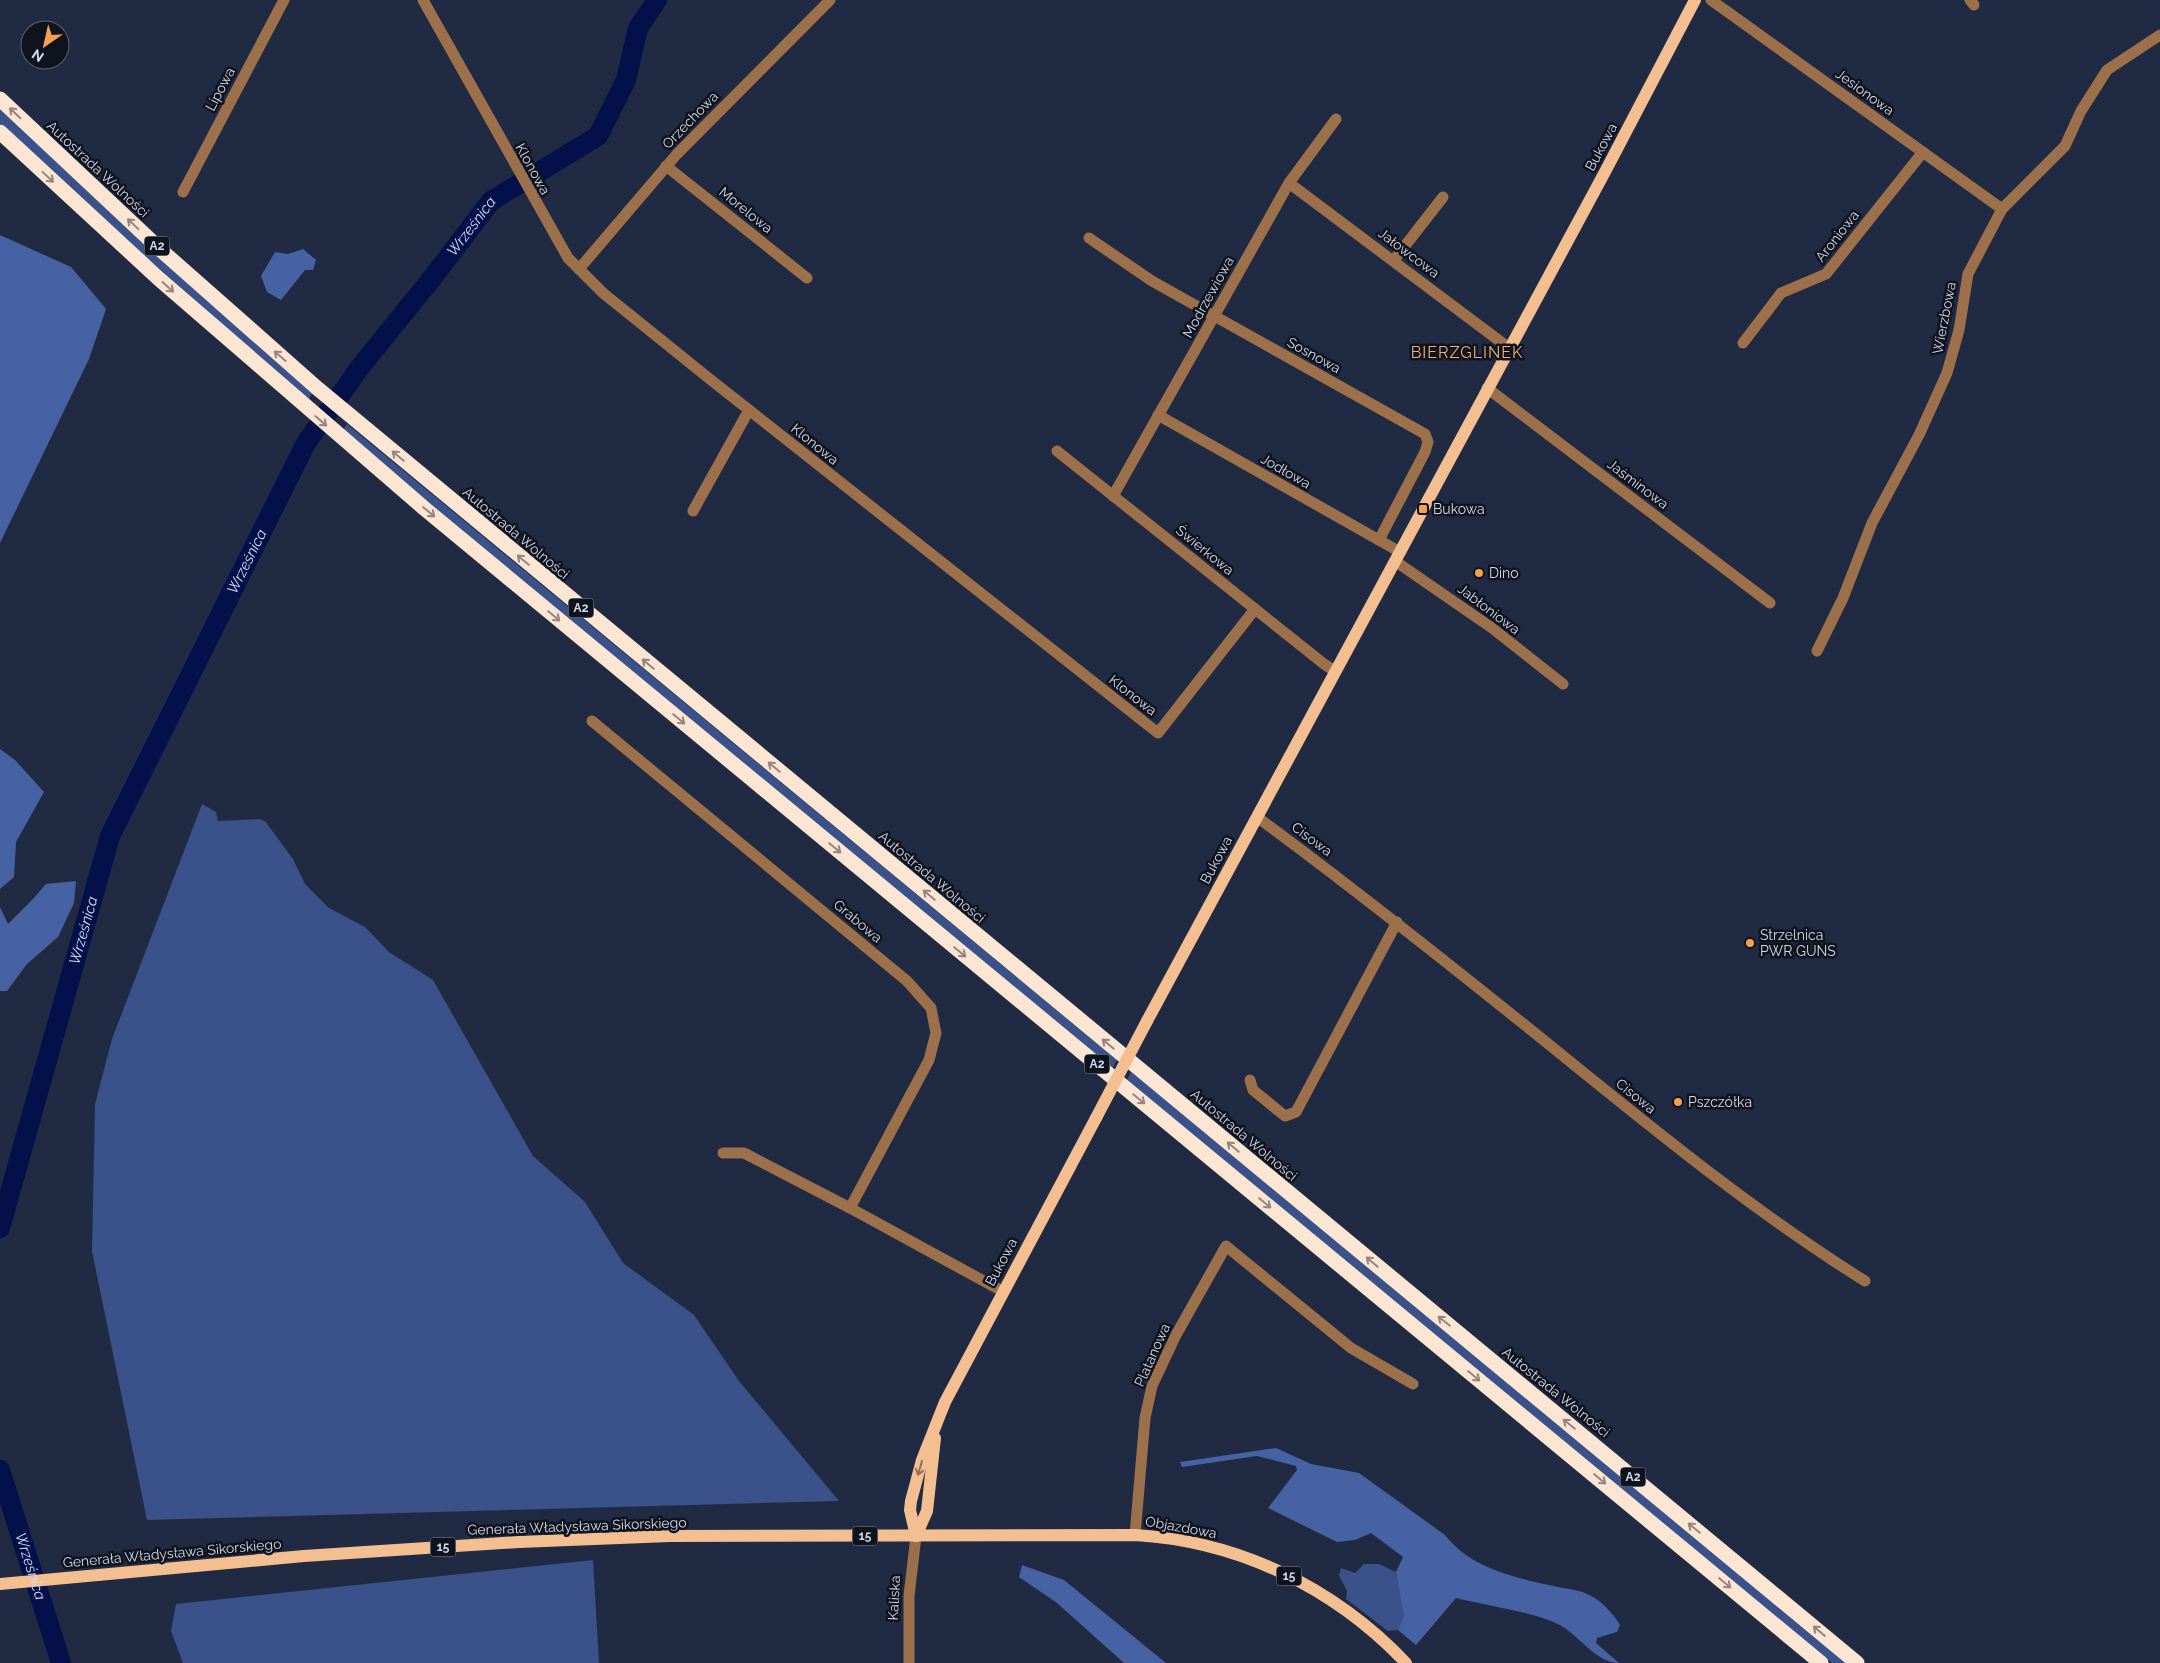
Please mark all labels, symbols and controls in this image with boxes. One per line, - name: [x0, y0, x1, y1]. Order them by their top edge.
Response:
- north arrow: [20, 20, 70, 70]
- text: N: [29, 46, 47, 65]
- street label: Lipowa: [202, 65, 238, 113]
- street label: Jesionowa: [1833, 66, 1897, 118]
- street label: Orzechowa: [659, 88, 721, 152]
- one-way arrow: [8, 107, 21, 119]
- street label: Autostrada Wolności: [44, 118, 152, 220]
- street label: Bukowa: [1582, 120, 1620, 174]
- street label: Klonowa: [512, 141, 554, 197]
- one-way arrow: [42, 171, 55, 183]
- street label: Morelowa: [716, 184, 776, 236]
- water label: Wrześnica: [443, 193, 500, 260]
- street label: Aroniowa: [1812, 207, 1862, 265]
- one-way arrow: [127, 218, 140, 230]
- street label: Jałowcowa: [1375, 225, 1443, 281]
- road number: A2: [144, 237, 170, 256]
- street label: Modrzewiowa: [1179, 254, 1237, 340]
- one-way arrow: [161, 281, 174, 293]
- street label: Wierzbowa: [1929, 281, 1959, 355]
- street label: Sosnowa: [1284, 334, 1344, 376]
- district label: BIERZGLINEK: [1411, 343, 1523, 362]
- one-way arrow: [274, 350, 287, 362]
- one-way arrow: [314, 415, 327, 426]
- street label: Klonowa: [788, 420, 842, 468]
- street label: Jodłowa: [1258, 450, 1314, 492]
- one-way arrow: [392, 451, 405, 462]
- street label: Jaśminowa: [1604, 456, 1672, 512]
- street label: Autostrada Wolności: [460, 484, 572, 582]
- place label: Bukowa: [1433, 501, 1485, 517]
- marker: Bukowa: [1417, 503, 1429, 515]
- one-way arrow: [422, 506, 435, 518]
- street label: Świerkowa: [1173, 521, 1238, 578]
- water label: Wrześnica: [223, 526, 271, 597]
- one-way arrow: [517, 555, 530, 566]
- place label: Dino: [1489, 565, 1519, 581]
- marker: Dino: [1473, 567, 1485, 579]
- street label: Jabłoniowa: [1455, 581, 1523, 637]
- road number: A2: [568, 598, 594, 618]
- one-way arrow: [547, 610, 560, 621]
- one-way arrow: [642, 658, 655, 669]
- street label: Klonowa: [1106, 671, 1160, 719]
- one-way arrow: [672, 714, 685, 725]
- one-way arrow: [767, 762, 780, 773]
- street label: Cisowa: [1289, 819, 1335, 859]
- street label: Autostrada Wolności: [876, 828, 988, 926]
- street label: Bukowa: [1197, 833, 1235, 887]
- one-way arrow: [828, 843, 841, 854]
- one-way arrow: [923, 890, 936, 901]
- water label: Wrześnica: [65, 894, 102, 967]
- street label: Grabowa: [831, 896, 885, 946]
- place label: Strzelnica PWR GUNS: [1760, 927, 1836, 959]
- marker: Strzelnica PWR GUNS: [1744, 937, 1756, 949]
- one-way arrow: [953, 946, 966, 957]
- one-way arrow: [1102, 1038, 1115, 1049]
- road number: A2: [1084, 1054, 1110, 1074]
- street label: Cisowa: [1613, 1075, 1659, 1117]
- street label: Autostrada Wolności: [1188, 1086, 1300, 1184]
- one-way arrow: [1133, 1094, 1146, 1105]
- place label: Pszczółka: [1688, 1094, 1752, 1110]
- marker: Pszczółka: [1672, 1096, 1684, 1108]
- one-way arrow: [1227, 1142, 1240, 1153]
- one-way arrow: [1258, 1197, 1271, 1208]
- street label: Bukowa: [982, 1235, 1020, 1289]
- one-way arrow: [1366, 1256, 1379, 1267]
- one-way arrow: [1437, 1315, 1450, 1326]
- street label: Platanowa: [1131, 1321, 1173, 1389]
- street label: Autostrada Wolności: [1499, 1344, 1613, 1440]
- one-way arrow: [1468, 1370, 1481, 1381]
- one-way arrow: [1563, 1419, 1576, 1430]
- one-way arrow: [914, 1460, 924, 1476]
- road number: A2: [1620, 1468, 1646, 1486]
- one-way arrow: [1593, 1474, 1606, 1485]
- street label: Objazdowa: [1144, 1513, 1218, 1541]
- street label: Generała Władysława Sikorskiego: [467, 1514, 687, 1538]
- one-way arrow: [1688, 1522, 1701, 1533]
- road number: 15: [852, 1526, 878, 1545]
- water label: Wrześnica: [11, 1530, 50, 1602]
- street label: Generała Władysława Sikorskiego: [62, 1535, 282, 1571]
- road number: 15: [430, 1538, 456, 1556]
- road number: 15: [1276, 1566, 1302, 1585]
- street label: Kaliska: [885, 1575, 903, 1621]
- one-way arrow: [1718, 1577, 1731, 1588]
- one-way arrow: [1813, 1626, 1826, 1637]

